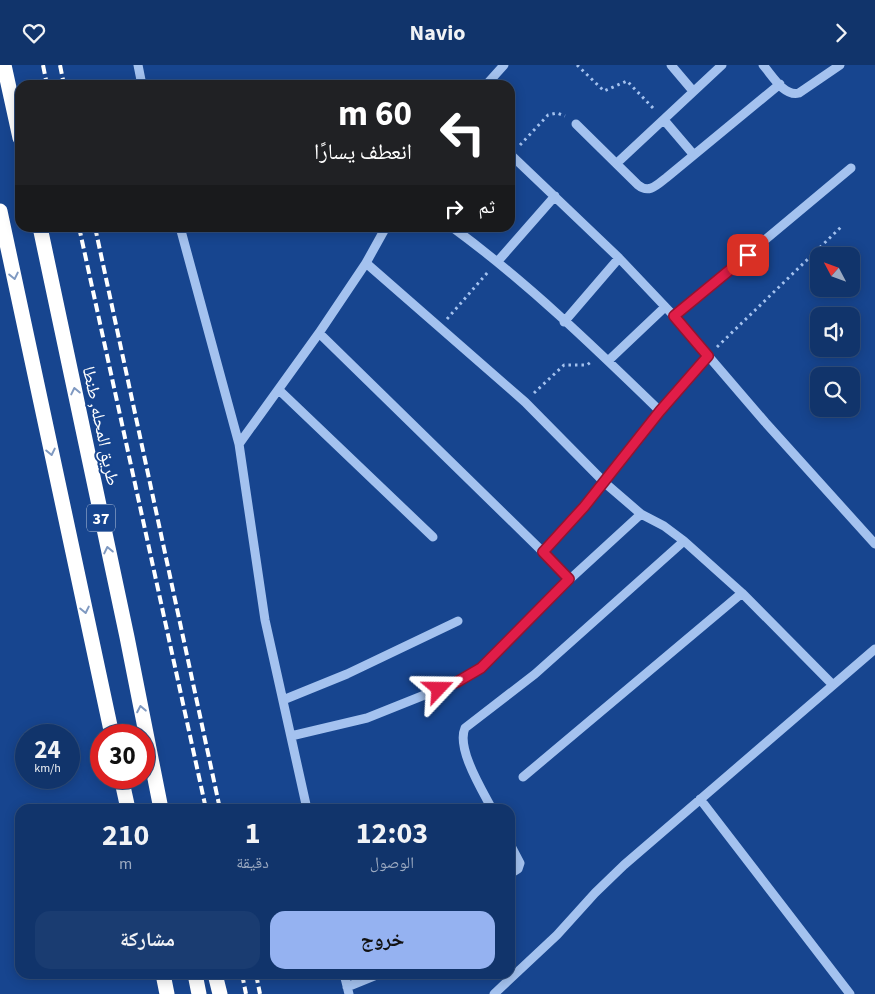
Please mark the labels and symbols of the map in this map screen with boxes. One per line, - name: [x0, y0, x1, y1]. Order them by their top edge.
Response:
- pin: [727, 234, 769, 276]
- north arrow: [810, 247, 860, 297]
- one-way arrow: [8, 271, 19, 280]
- street label: طريق المحله, طنطا: [76, 364, 125, 488]
- one-way arrow: [70, 387, 80, 396]
- one-way arrow: [46, 447, 56, 456]
- road number: 37: [87, 504, 115, 531]
- one-way arrow: [103, 546, 114, 555]
- one-way arrow: [79, 606, 90, 615]
- position arrow: [412, 662, 464, 714]
- one-way arrow: [136, 705, 147, 714]
- speed limit sign: 30: [90, 724, 155, 789]

